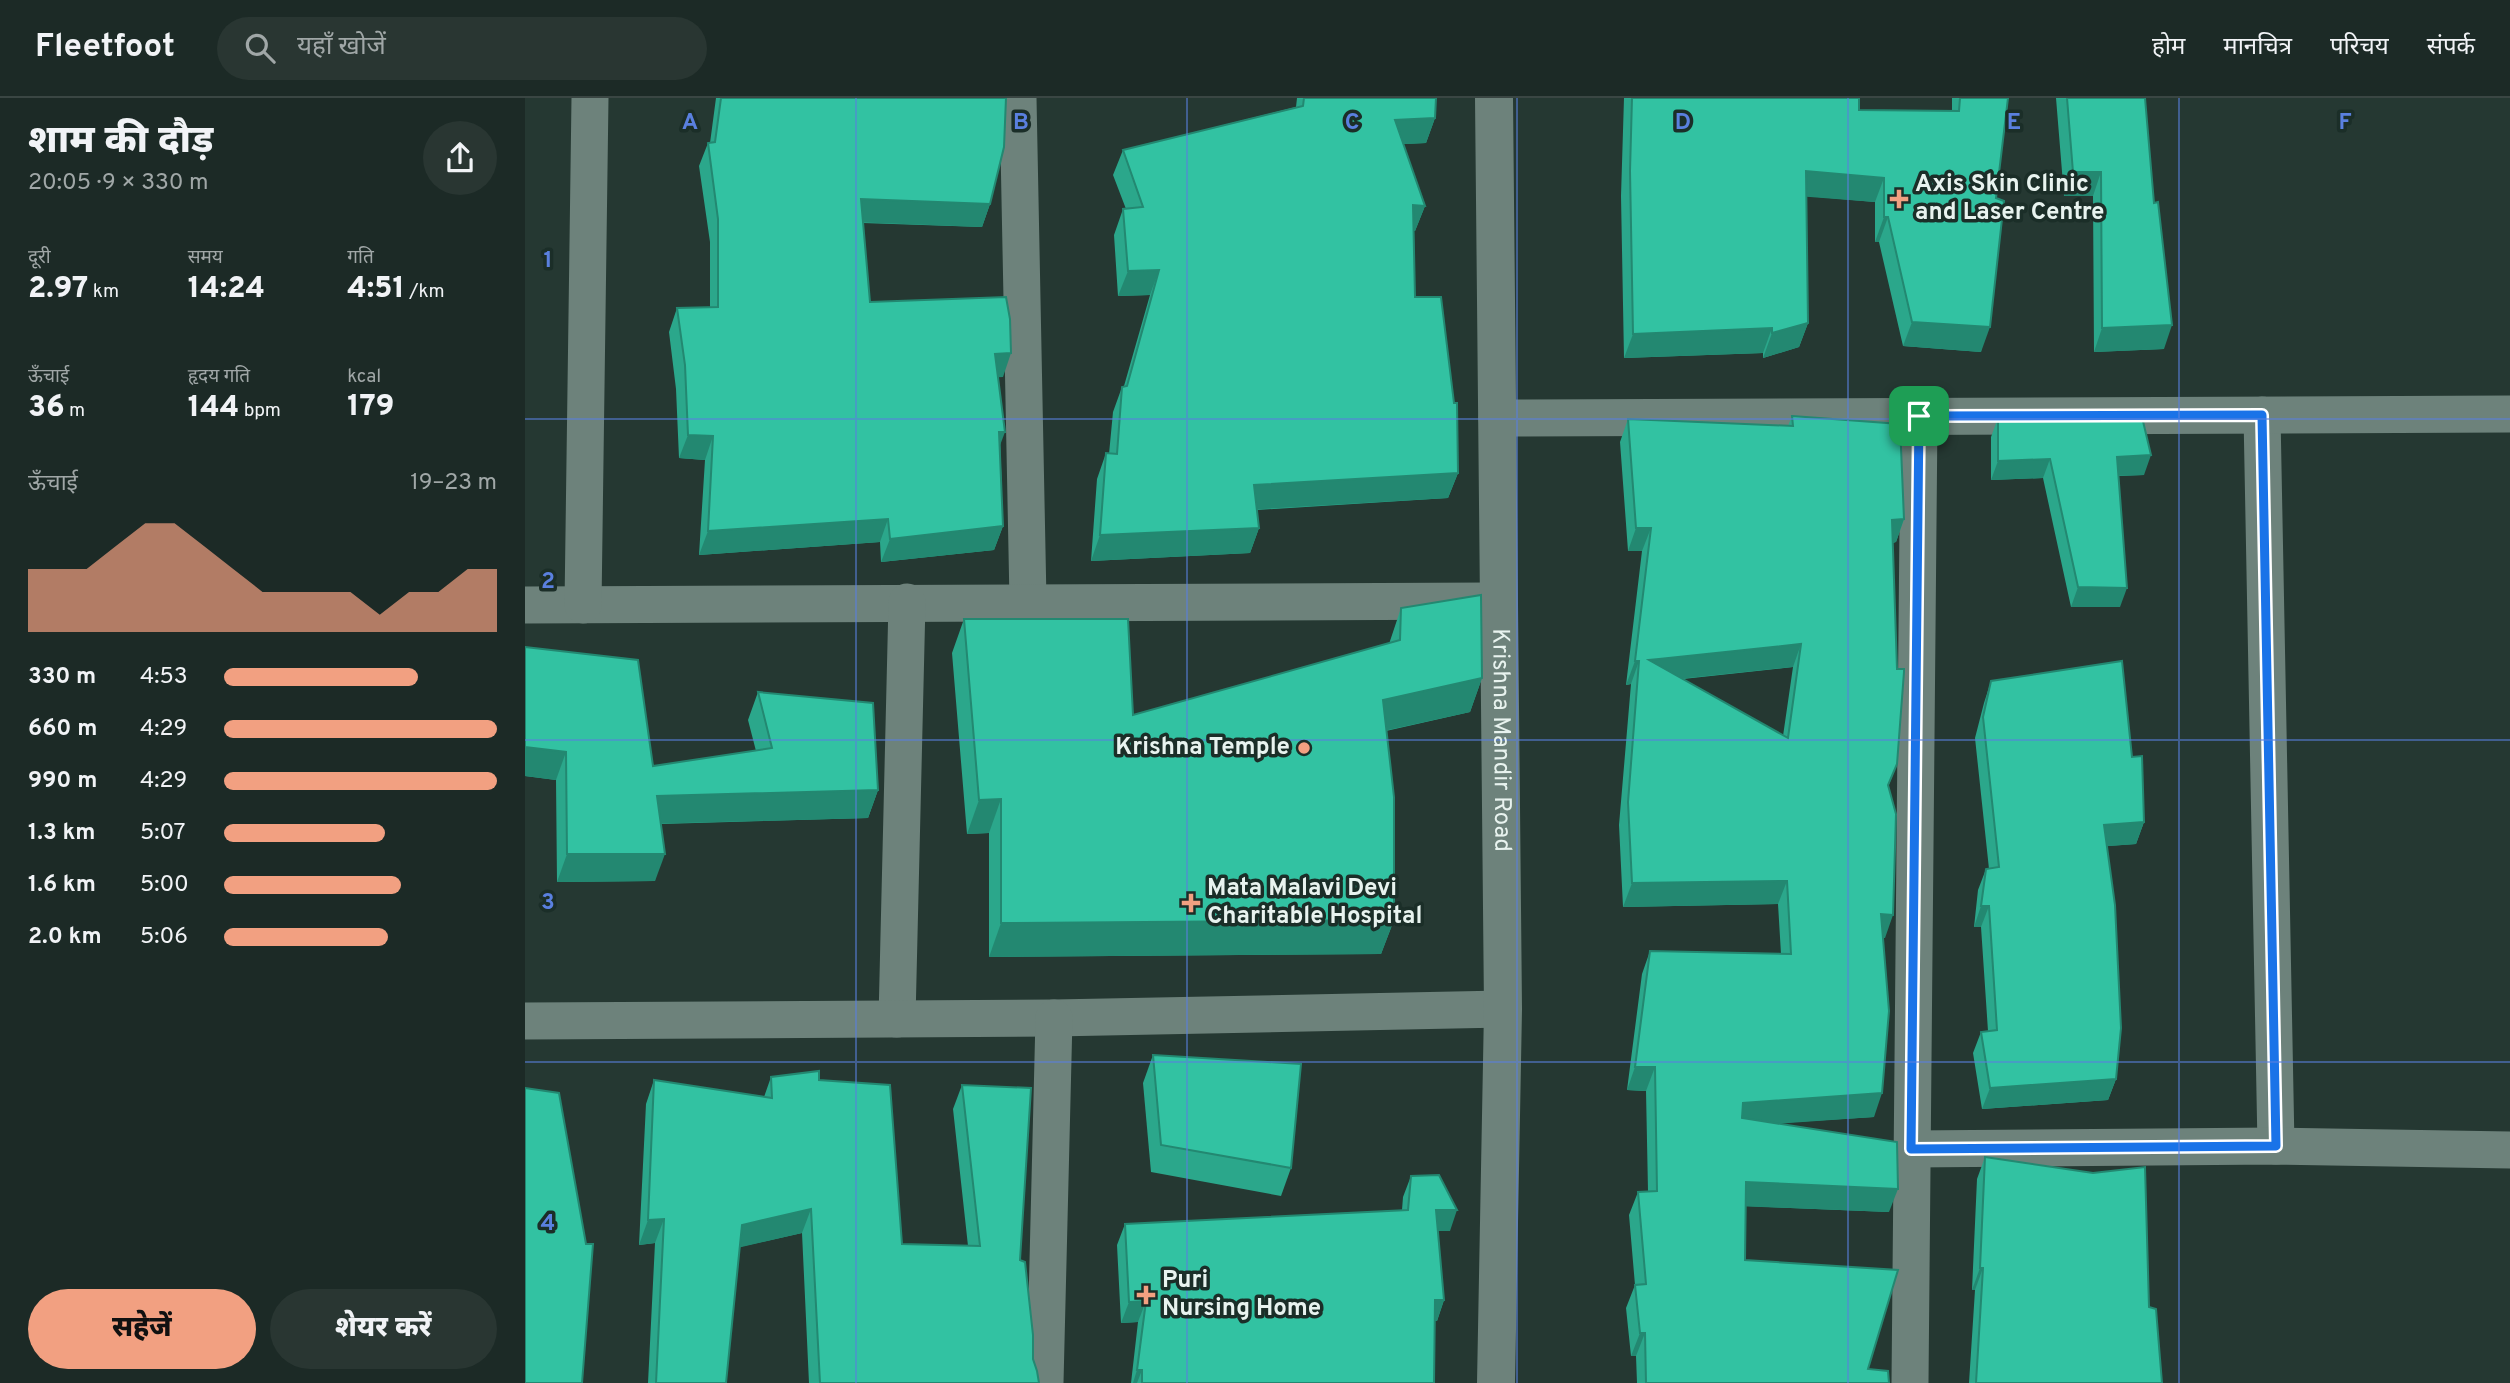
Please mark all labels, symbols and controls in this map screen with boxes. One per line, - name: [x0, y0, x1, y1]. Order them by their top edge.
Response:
- search box: [217, 17, 707, 80]
- text: Fleetfoot: [35, 27, 175, 69]
- icon: search: [241, 29, 279, 67]
- text: यहाँ खोजें: [297, 31, 386, 64]
- text: होम: [2152, 33, 2185, 63]
- text: मानचित्र: [2223, 33, 2292, 63]
- text: परिचय: [2330, 33, 2389, 63]
- text: संपर्क: [2427, 33, 2475, 63]
- text: A: [682, 109, 698, 138]
- text: B: [1013, 109, 1029, 138]
- text: C: [1345, 109, 1359, 138]
- text: D: [1675, 109, 1691, 138]
- text: E: [2007, 109, 2021, 138]
- text: F: [2338, 109, 2352, 138]
- text: शाम की दौड़: [28, 118, 213, 167]
- button: share: [423, 121, 497, 195]
- text: 20:05 · 9 × 330 m: [28, 169, 208, 198]
- place label: Axis Skin Clinic and Laser Centre: [1915, 170, 2104, 228]
- marker: Axis Skin Clinic and Laser Centre: [1889, 189, 1909, 209]
- text: दूरी: [28, 246, 51, 270]
- text: समय: [188, 246, 223, 270]
- text: गति: [347, 246, 374, 270]
- text: 1: [543, 247, 553, 276]
- text: 2.97: [28, 271, 88, 308]
- text: 14:24: [188, 271, 265, 308]
- text: 4:51: [347, 271, 405, 308]
- text: km: [88, 280, 119, 304]
- text: /km: [405, 280, 445, 304]
- text: ऊँचाई: [28, 365, 69, 389]
- text: हृदय गति: [188, 365, 250, 389]
- text: kcal: [347, 365, 381, 389]
- pin: [1889, 386, 1949, 446]
- text: 179: [347, 389, 394, 426]
- text: 36: [28, 390, 65, 427]
- text: 144: [188, 390, 239, 427]
- icon: arrive: [1900, 397, 1938, 435]
- text: m: [65, 399, 85, 423]
- text: bpm: [239, 399, 281, 423]
- text: 19–23 m: [410, 469, 497, 498]
- text: ऊँचाई: [28, 470, 78, 499]
- text: 2: [541, 568, 555, 597]
- street label: Krishna Mandir Road: [1484, 628, 1516, 852]
- text: 330 m: [28, 663, 96, 692]
- text: 4:53: [140, 663, 188, 692]
- text: 660 m: [28, 715, 97, 744]
- text: 4:29: [140, 715, 187, 744]
- place label: Krishna Temple: [1115, 733, 1290, 763]
- marker: Krishna Temple: [1296, 740, 1312, 756]
- text: 990 m: [28, 767, 97, 796]
- text: 4:29: [140, 767, 187, 796]
- text: 1.3 km: [28, 819, 95, 848]
- text: 5:07: [140, 819, 186, 848]
- text: 1.6 km: [28, 871, 96, 900]
- text: 5:00: [140, 871, 189, 900]
- place label: Mata Malavi Devi Charitable Hospital: [1207, 874, 1422, 932]
- text: 3: [541, 889, 555, 918]
- marker: Mata Malavi Devi Charitable Hospital: [1181, 893, 1201, 913]
- text: 2.0 km: [28, 923, 102, 952]
- text: 5:06: [140, 923, 188, 952]
- text: 4: [541, 1210, 555, 1239]
- place label: Puri Nursing Home: [1162, 1266, 1321, 1324]
- marker: Puri Nursing Home: [1136, 1285, 1156, 1305]
- button: सहेजें: [28, 1289, 256, 1369]
- button: शेयर करें: [270, 1289, 497, 1369]

